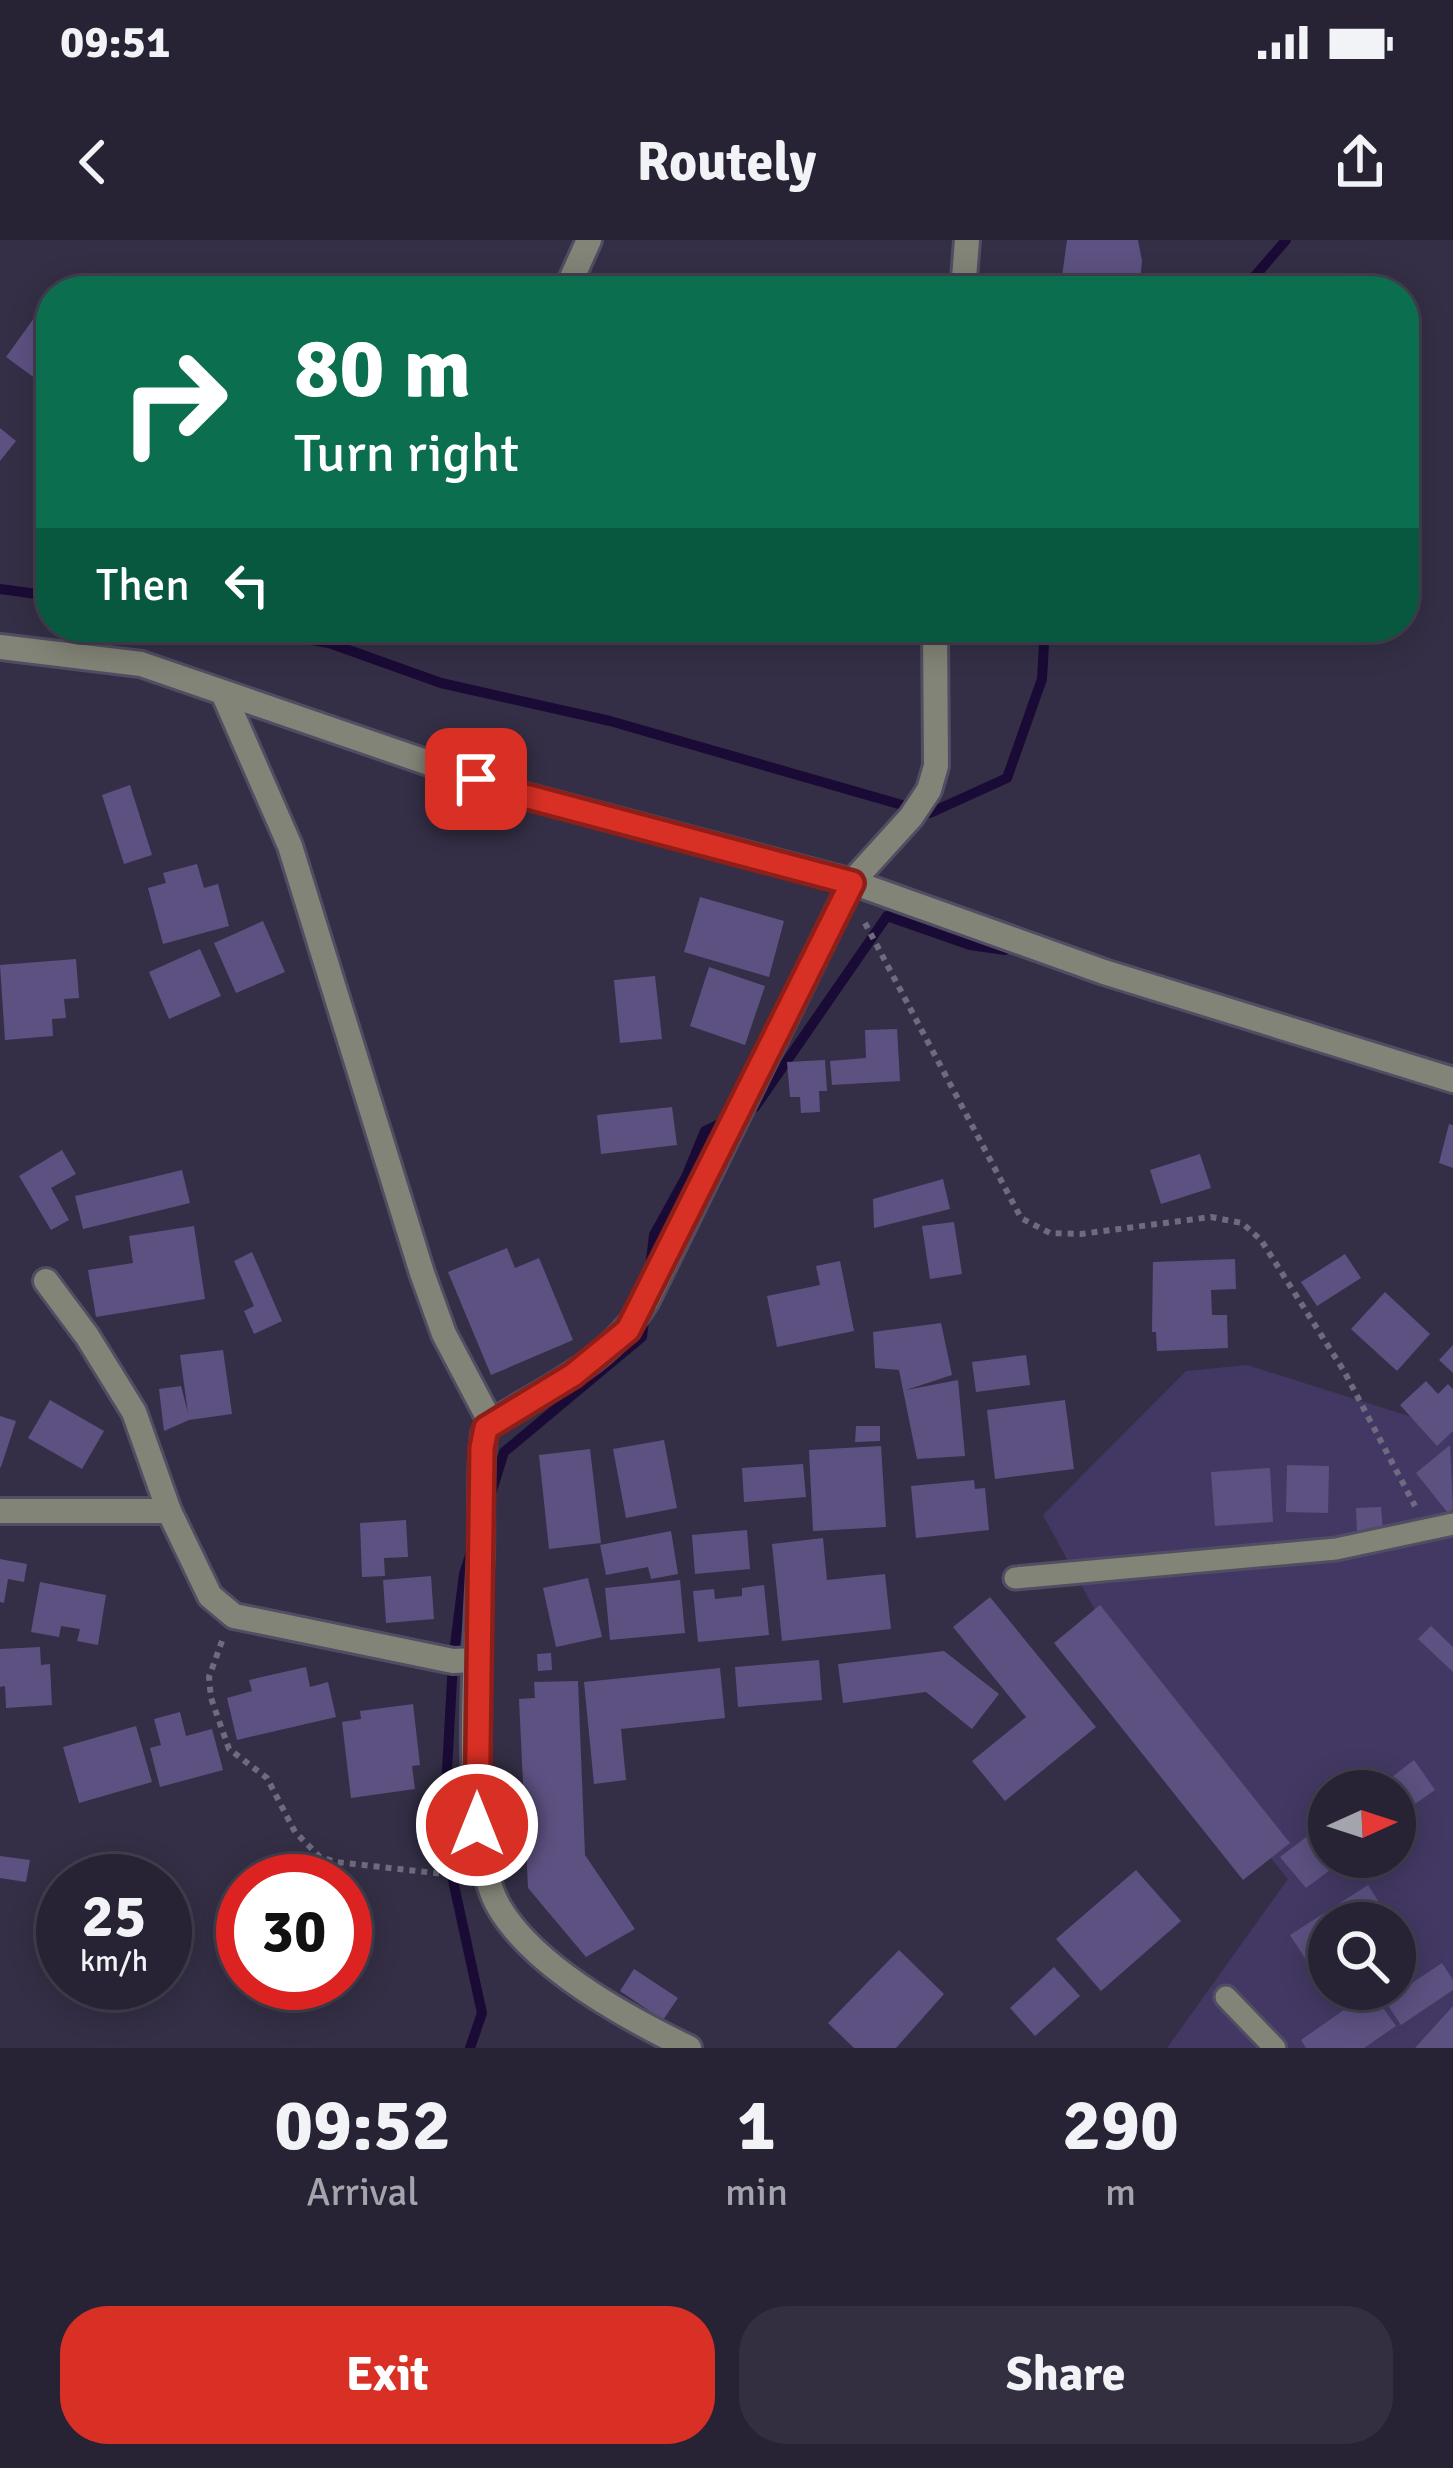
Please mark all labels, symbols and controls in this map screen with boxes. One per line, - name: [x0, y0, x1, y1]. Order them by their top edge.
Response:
- text: 09:51: [60, 15, 170, 70]
- icon: back: [60, 129, 126, 195]
- text: Routely: [637, 129, 816, 196]
- icon: share: [1327, 129, 1393, 195]
- text: 80 m: [294, 317, 471, 421]
- icon: right: [96, 324, 252, 480]
- text: Turn right: [294, 420, 519, 487]
- icon: left: [214, 552, 280, 618]
- text: Then: [96, 558, 190, 613]
- pin: [425, 728, 527, 830]
- icon: arrive: [443, 746, 509, 812]
- position arrow: [414, 1762, 540, 1888]
- north arrow: [1308, 1770, 1416, 1878]
- map controls: [1308, 1770, 1416, 2010]
- speed limit sign: 30: [216, 1854, 372, 2010]
- text: 25: [82, 1880, 146, 1954]
- button: search: [1308, 1902, 1416, 2010]
- text: km/h: [80, 1943, 148, 1980]
- text: 09:52: [274, 2081, 451, 2170]
- text: 1: [737, 2081, 776, 2170]
- text: 290: [1062, 2081, 1179, 2170]
- text: Arrival: [306, 2168, 419, 2216]
- text: min: [725, 2168, 788, 2216]
- text: m: [1105, 2168, 1136, 2216]
- button: Exit: [60, 2306, 715, 2444]
- button: Share: [739, 2306, 1393, 2444]

